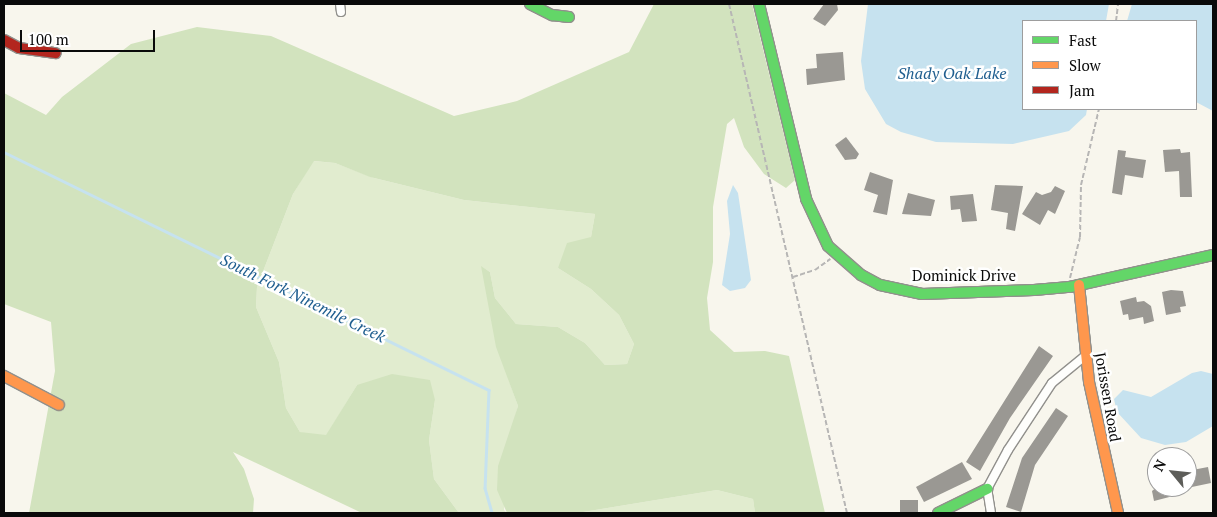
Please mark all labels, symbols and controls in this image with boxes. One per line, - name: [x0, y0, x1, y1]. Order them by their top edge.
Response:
- scale bar: [22, 20, 158, 52]
- legend: [1022, 20, 1197, 110]
- text: 100 m: [28, 29, 69, 49]
- text: Fast: [1069, 30, 1097, 50]
- text: Slow: [1069, 55, 1101, 75]
- water label: Shady Oak Lake: [897, 63, 1007, 83]
- text: Jam: [1069, 80, 1095, 100]
- water label: South Fork Ninemile Creek: [217, 250, 389, 346]
- street label: Dominick Drive: [912, 267, 1016, 285]
- street label: Jorissen Road: [1091, 351, 1125, 443]
- north arrow: [1147, 447, 1197, 497]
- text: N: [1148, 456, 1170, 474]

